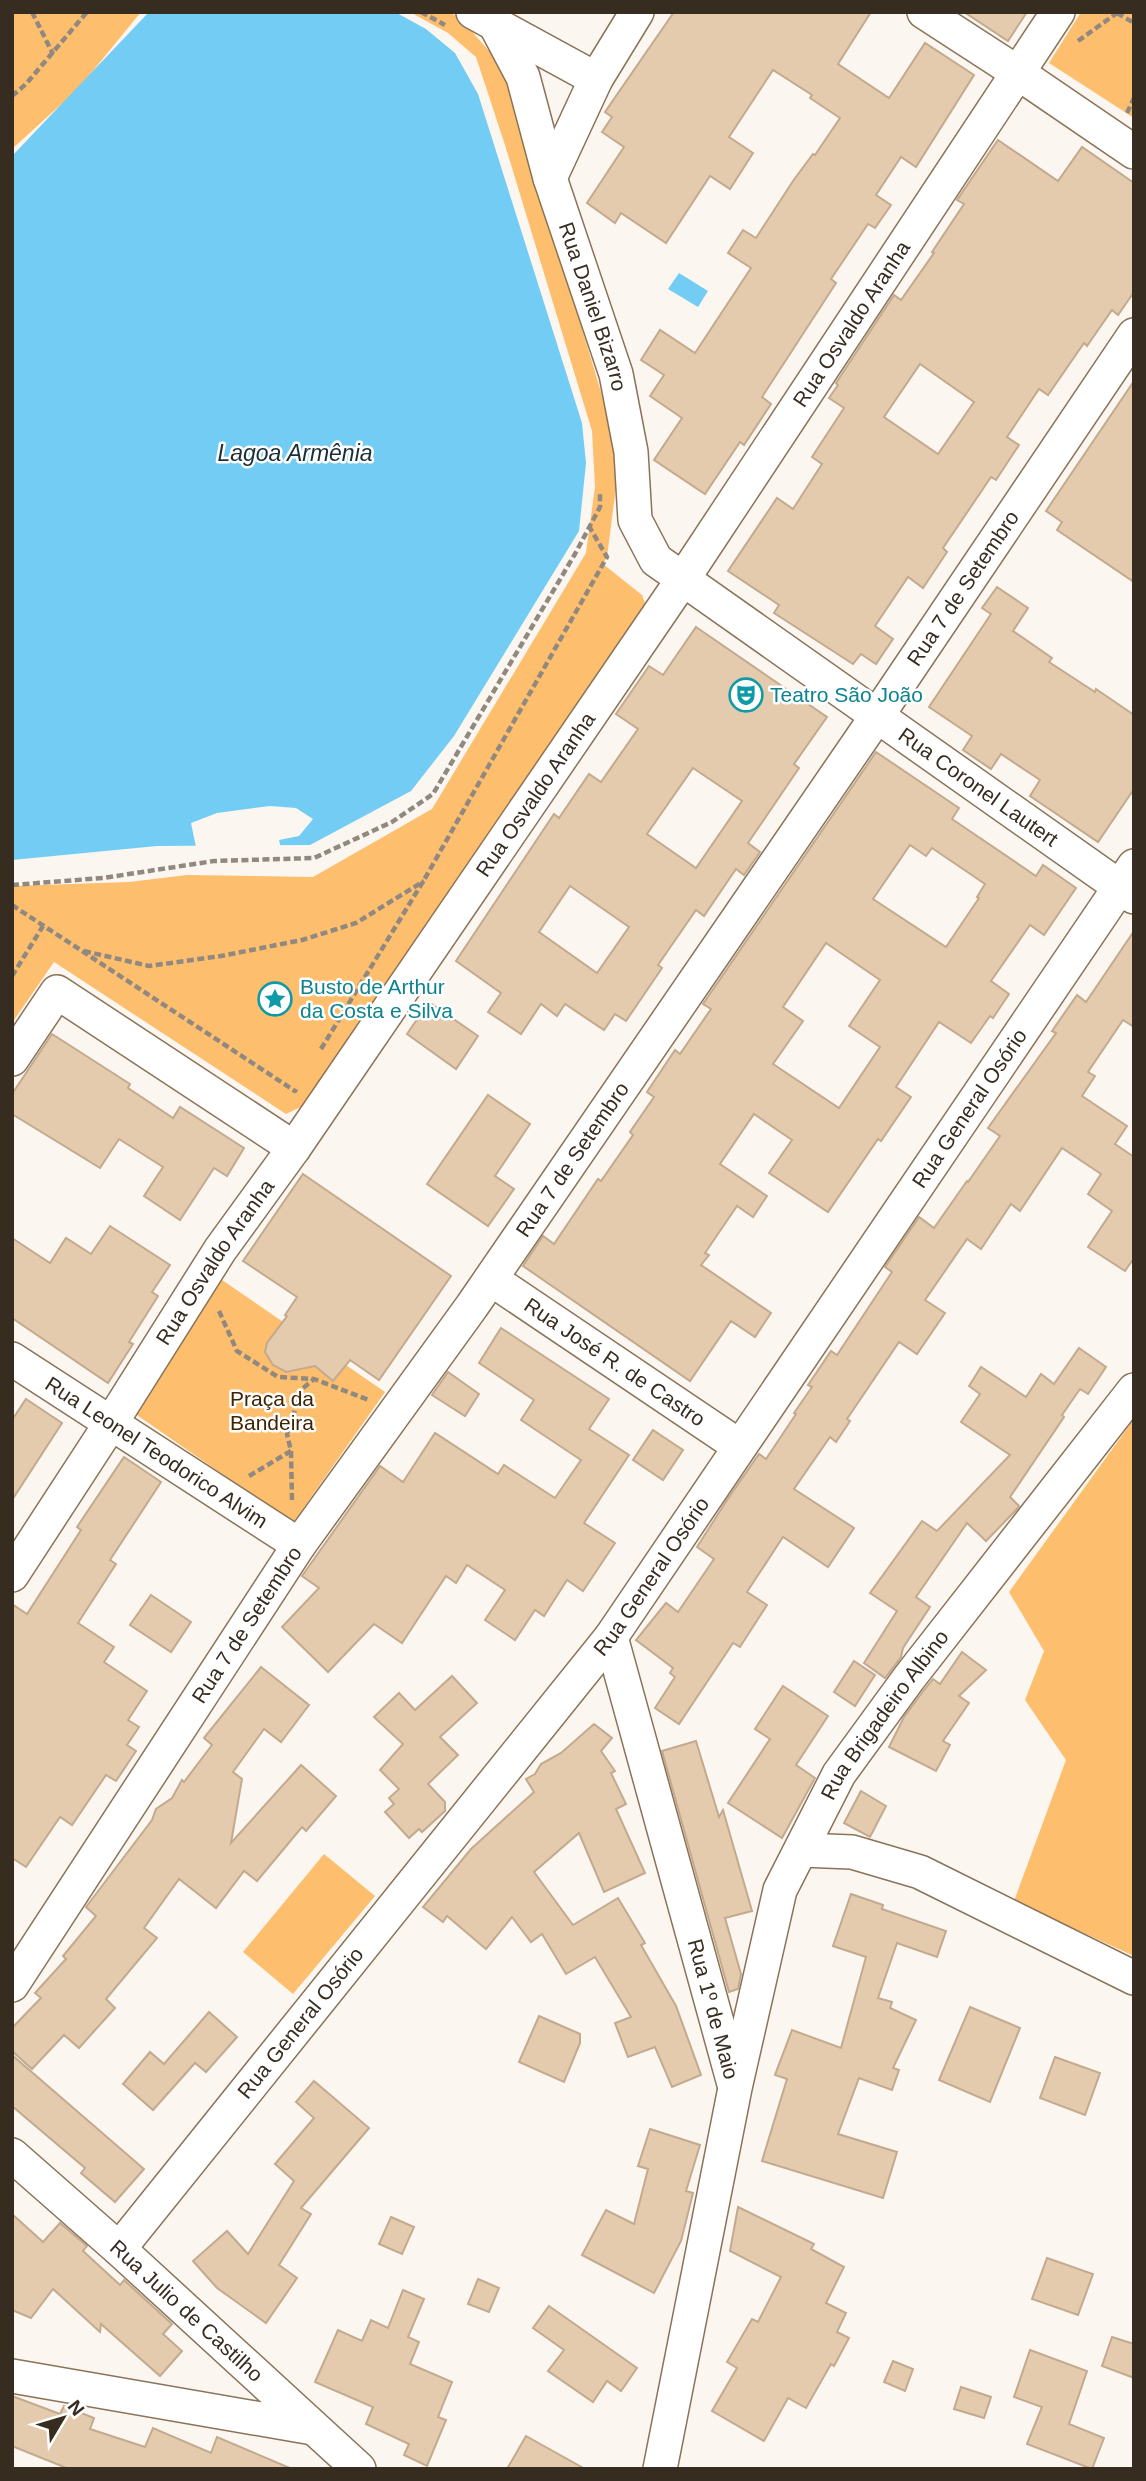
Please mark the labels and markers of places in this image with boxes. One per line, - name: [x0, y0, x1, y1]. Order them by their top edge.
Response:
- theatre icon: Teatro São João: [727, 676, 765, 714]
- place label: Teatro São João: [770, 683, 923, 706]
- place label: Busto de Arthur da Costa e Silva: [300, 975, 453, 1022]
- place icon: Busto de Arthur da Costa e Silva: [256, 980, 294, 1018]

